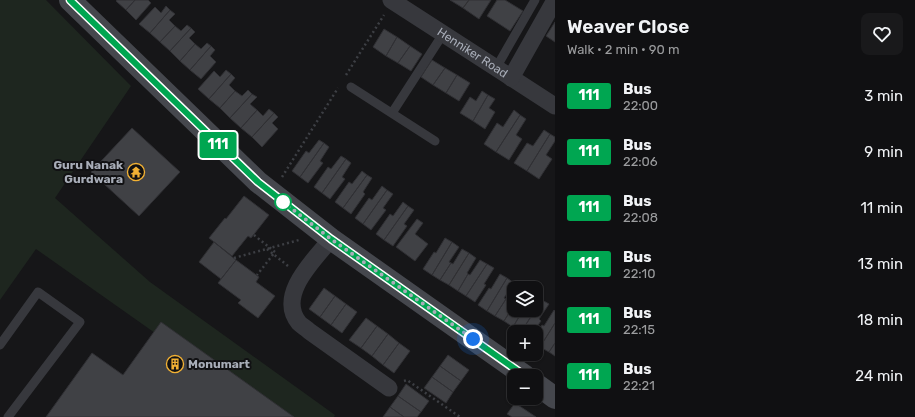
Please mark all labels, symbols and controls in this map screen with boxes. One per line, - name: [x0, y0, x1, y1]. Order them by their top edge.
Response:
- button: heart: [861, 13, 903, 55]
- text: Weaver Close: [567, 15, 689, 38]
- street label: Henniker Road: [435, 25, 510, 81]
- text: Walk · 2 min · 90 m: [567, 42, 679, 57]
- text: Bus: [623, 80, 651, 98]
- text: 111: [579, 87, 599, 104]
- text: 3 min: [864, 87, 903, 105]
- text: 22:00: [623, 98, 658, 113]
- line badge: 111: [195, 132, 241, 158]
- text: 111: [208, 136, 228, 153]
- text: Bus: [623, 136, 651, 154]
- text: 111: [579, 143, 599, 160]
- text: 9 min: [864, 143, 903, 161]
- text: 22:06: [623, 154, 658, 169]
- place label: Guru Nanak Gurdwara: [53, 158, 123, 186]
- temple icon: Guru Nanak Gurdwara: [126, 162, 146, 182]
- text: Bus: [623, 192, 651, 210]
- unlabelled marker: [274, 193, 292, 211]
- text: 111: [579, 199, 599, 216]
- text: 11 min: [860, 199, 903, 217]
- text: 22:08: [623, 210, 658, 225]
- text: Bus: [623, 248, 651, 266]
- text: 111: [579, 255, 599, 272]
- text: 13 min: [858, 255, 903, 273]
- text: 22:10: [623, 266, 655, 281]
- map controls: [507, 281, 543, 405]
- button: layers: [507, 281, 543, 317]
- text: Bus: [623, 304, 651, 322]
- text: 111: [579, 311, 599, 328]
- text: 18 min: [857, 311, 903, 329]
- text: 22:15: [623, 322, 655, 337]
- button: +: [507, 325, 543, 361]
- your location: [463, 329, 483, 349]
- building icon: Monumart: [165, 354, 185, 374]
- place label: Monumart: [188, 357, 250, 371]
- text: Bus: [623, 360, 651, 378]
- text: 111: [579, 367, 599, 384]
- text: 24 min: [855, 367, 903, 385]
- button: −: [507, 369, 543, 405]
- text: 22:21: [623, 378, 655, 393]

